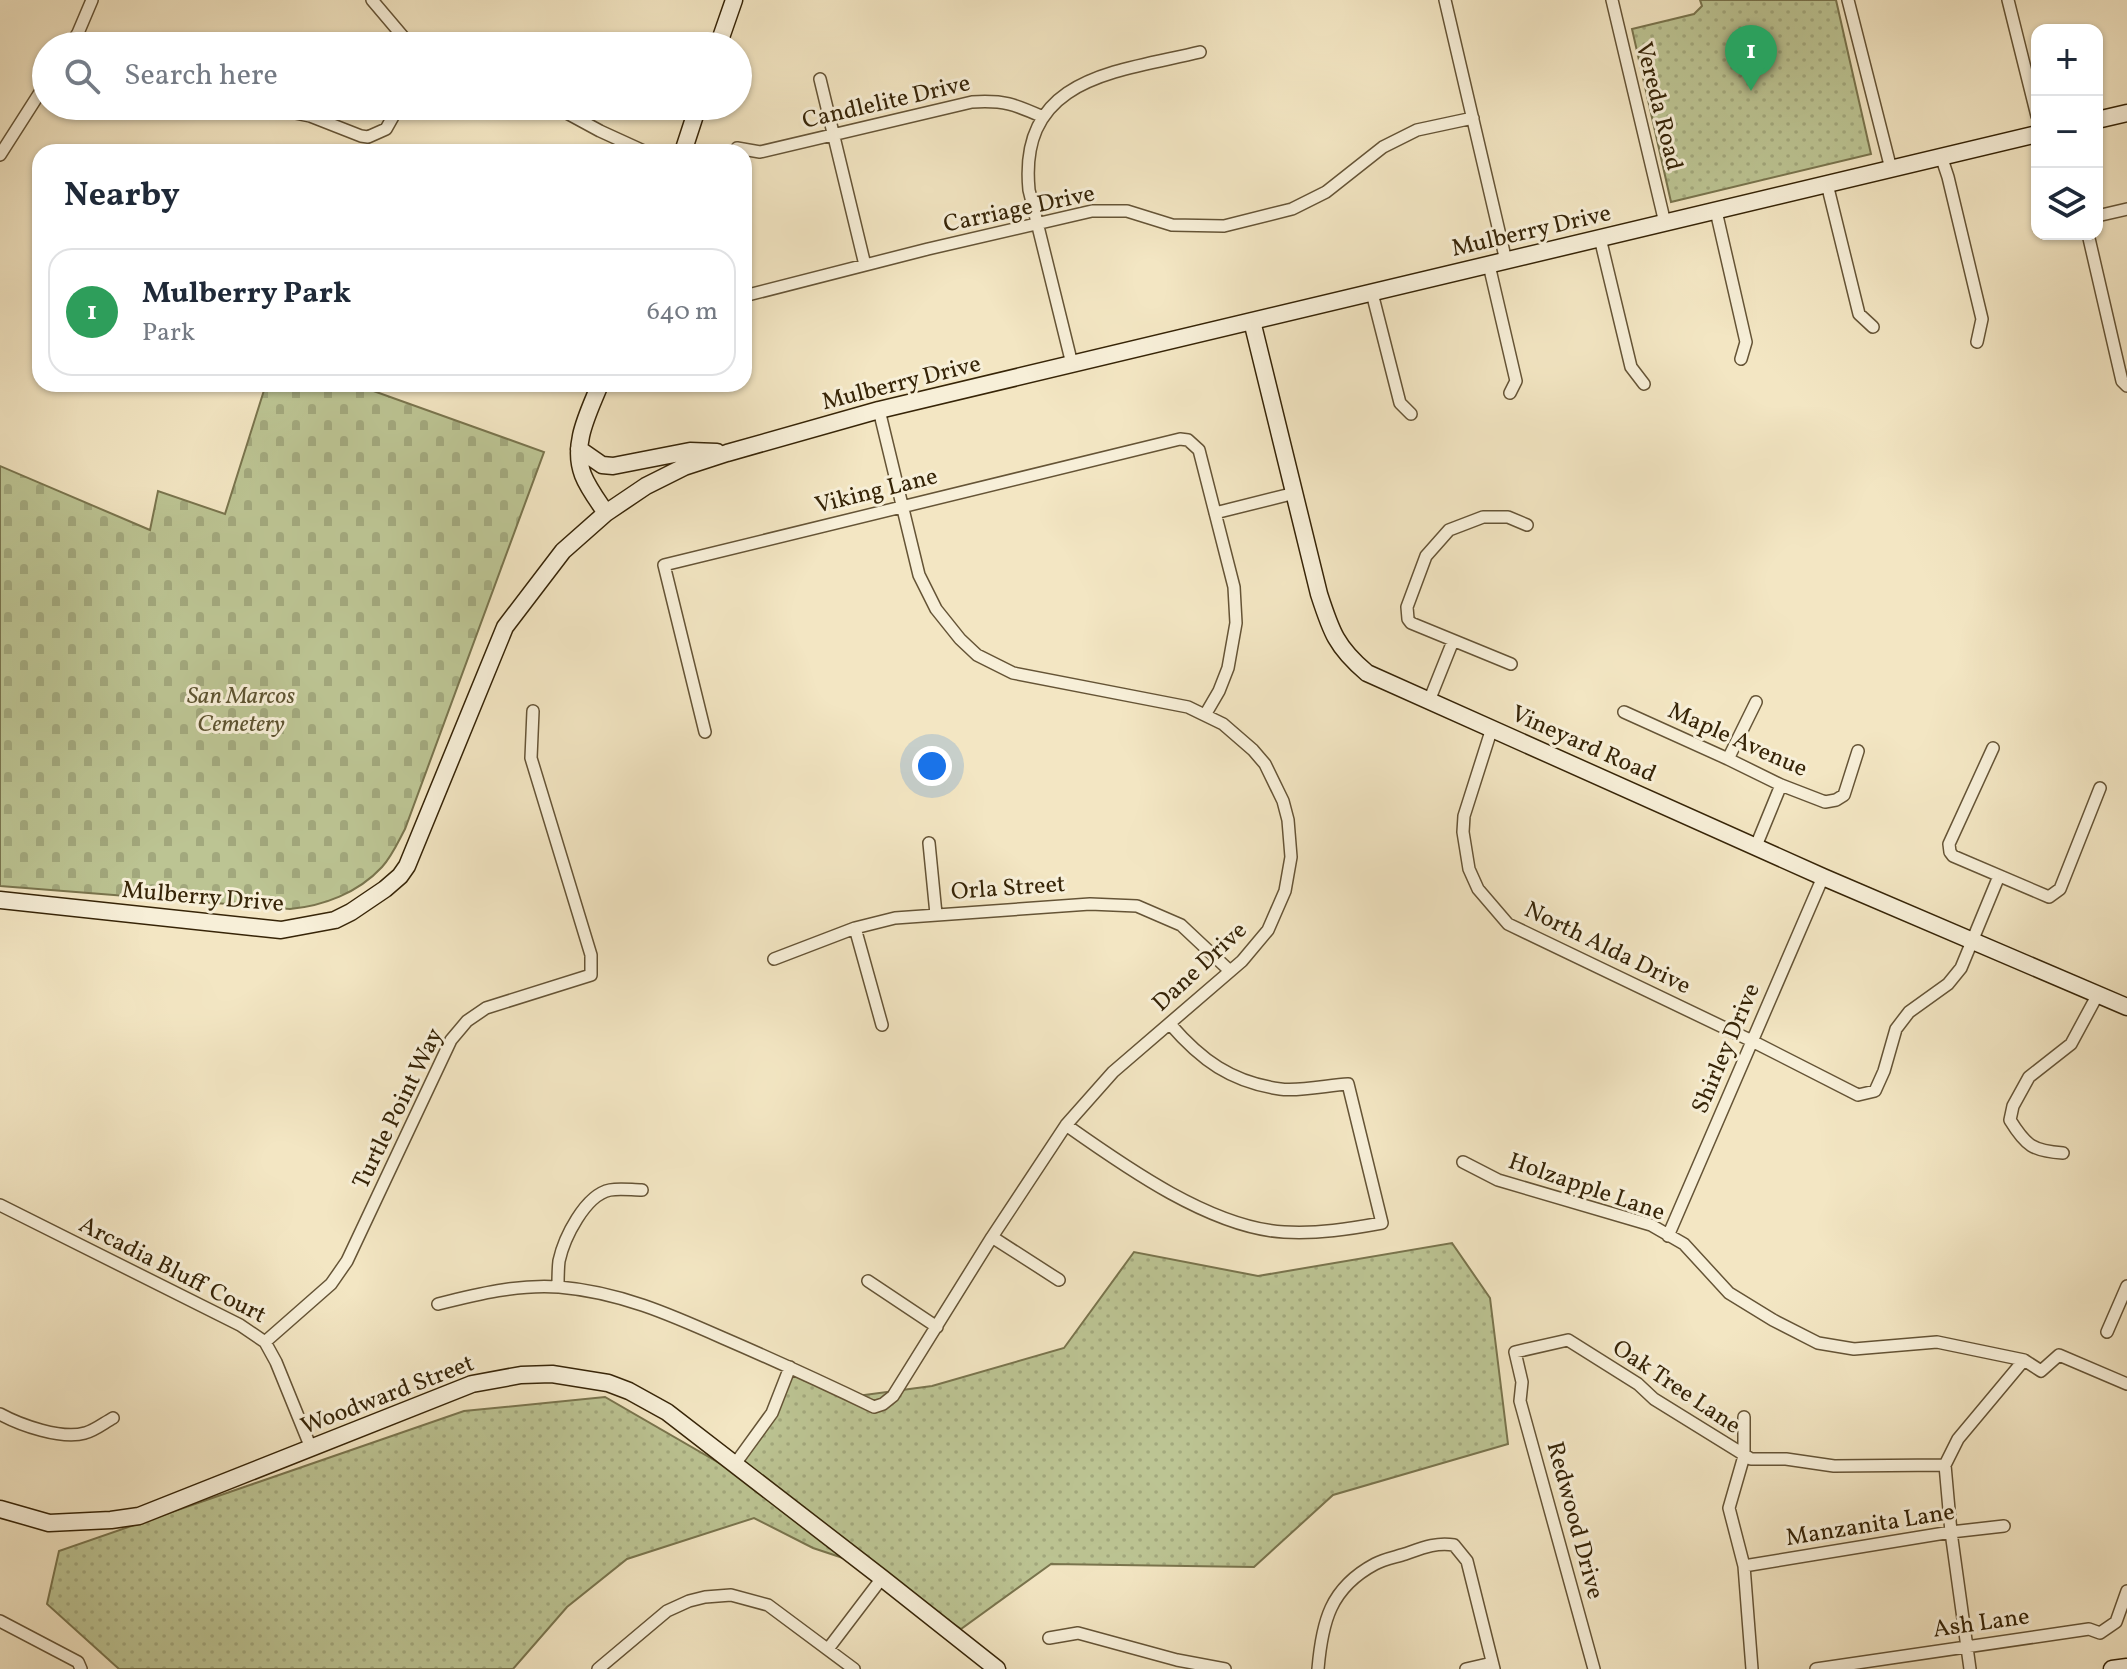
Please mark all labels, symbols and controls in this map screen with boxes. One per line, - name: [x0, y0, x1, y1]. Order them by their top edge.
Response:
- map controls: [2031, 24, 2103, 240]
- button: +: [2031, 24, 2103, 96]
- pin: 1: [1725, 25, 1777, 91]
- search box: [32, 32, 752, 120]
- street label: Vereda Road: [1626, 39, 1690, 174]
- icon: search: [60, 54, 104, 98]
- text: Search here: [124, 55, 278, 97]
- street label: Candlelite Drive: [799, 67, 974, 139]
- button: −: [2031, 96, 2103, 168]
- button: layers: [2031, 168, 2103, 240]
- text: Nearby: [64, 173, 180, 220]
- street label: Carriage Drive: [941, 177, 1098, 243]
- street label: Mulberry Drive: [1448, 197, 1615, 267]
- text: Mulberry Park: [142, 273, 351, 315]
- text: 1: [87, 294, 97, 330]
- text: 640 m: [647, 294, 718, 330]
- text: Park: [142, 315, 195, 351]
- street label: Mulberry Drive: [818, 348, 985, 420]
- street label: Viking Lane: [812, 460, 941, 524]
- park label: San Marcos Cemetery: [187, 680, 295, 742]
- street label: Maple Avenue: [1662, 695, 1812, 787]
- street label: Vineyard Road: [1505, 698, 1661, 792]
- your location: [912, 746, 952, 786]
- street label: Orla Street: [950, 868, 1066, 910]
- street label: Mulberry Drive: [120, 874, 285, 922]
- street label: North Alda Drive: [1518, 894, 1696, 1004]
- street label: Dane Drive: [1145, 915, 1255, 1020]
- street label: Shirley Drive: [1684, 978, 1770, 1119]
- street label: Turtle Point Way: [345, 1023, 452, 1195]
- street label: Holzapple Lane: [1504, 1145, 1669, 1231]
- street label: Arcadia Bluff Court: [72, 1209, 272, 1333]
- street label: Oak Tree Lane: [1605, 1332, 1747, 1443]
- street label: Woodward Street: [296, 1347, 479, 1445]
- street label: Redwood Drive: [1537, 1438, 1611, 1603]
- street label: Manzanita Lane: [1783, 1496, 1957, 1556]
- street label: Ash Lane: [1931, 1600, 2032, 1648]

